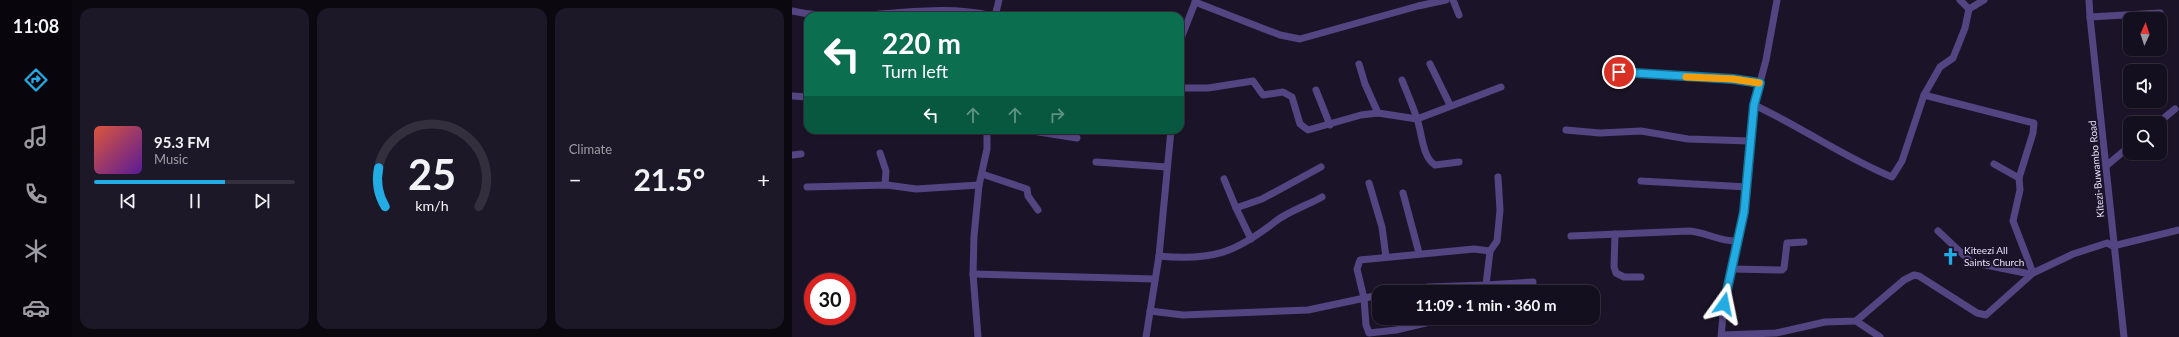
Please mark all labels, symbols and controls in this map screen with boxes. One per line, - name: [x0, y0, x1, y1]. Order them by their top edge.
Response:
- north arrow: [2123, 12, 2167, 56]
- map controls: [2123, 12, 2167, 160]
- text: 11:08: [13, 15, 59, 37]
- text: 220 m: [882, 26, 961, 60]
- icon: left: [816, 28, 868, 80]
- pin: [1602, 55, 1636, 89]
- text: Turn left: [882, 60, 948, 82]
- icon: arrive: [1608, 61, 1630, 83]
- button: sound: [2123, 64, 2167, 108]
- icon: directions: [22, 66, 50, 94]
- icon: left: [920, 104, 942, 126]
- icon: ahead: [962, 104, 984, 126]
- icon: ahead: [1004, 104, 1026, 126]
- icon: right: [1046, 104, 1068, 126]
- button: search: [2123, 116, 2167, 160]
- street label: Kitezi-Buwambo Road: [2086, 120, 2106, 218]
- icon: music: [22, 123, 50, 151]
- text: 95.3 FM: [154, 133, 210, 151]
- text: Climate: [569, 141, 612, 157]
- text: 25: [408, 148, 456, 198]
- text: Music: [154, 151, 188, 167]
- text: 21.5°: [633, 161, 705, 197]
- text: −: [569, 166, 581, 193]
- text: +: [757, 166, 770, 193]
- icon: phone: [22, 180, 50, 208]
- icon: previous: [117, 190, 139, 212]
- icon: pause: [184, 190, 206, 212]
- icon: next: [251, 190, 273, 212]
- text: km/h: [415, 196, 449, 213]
- icon: climate: [22, 237, 50, 265]
- place label: Kiteezi All Saints Church: [1964, 244, 2024, 268]
- church icon: Kiteezi All Saints Church: [1941, 246, 1961, 266]
- speed limit sign: 30: [804, 273, 856, 325]
- position arrow: [1703, 283, 1745, 325]
- icon: car: [22, 294, 50, 322]
- text: 11:09 · 1 min · 360 m: [1416, 296, 1556, 314]

